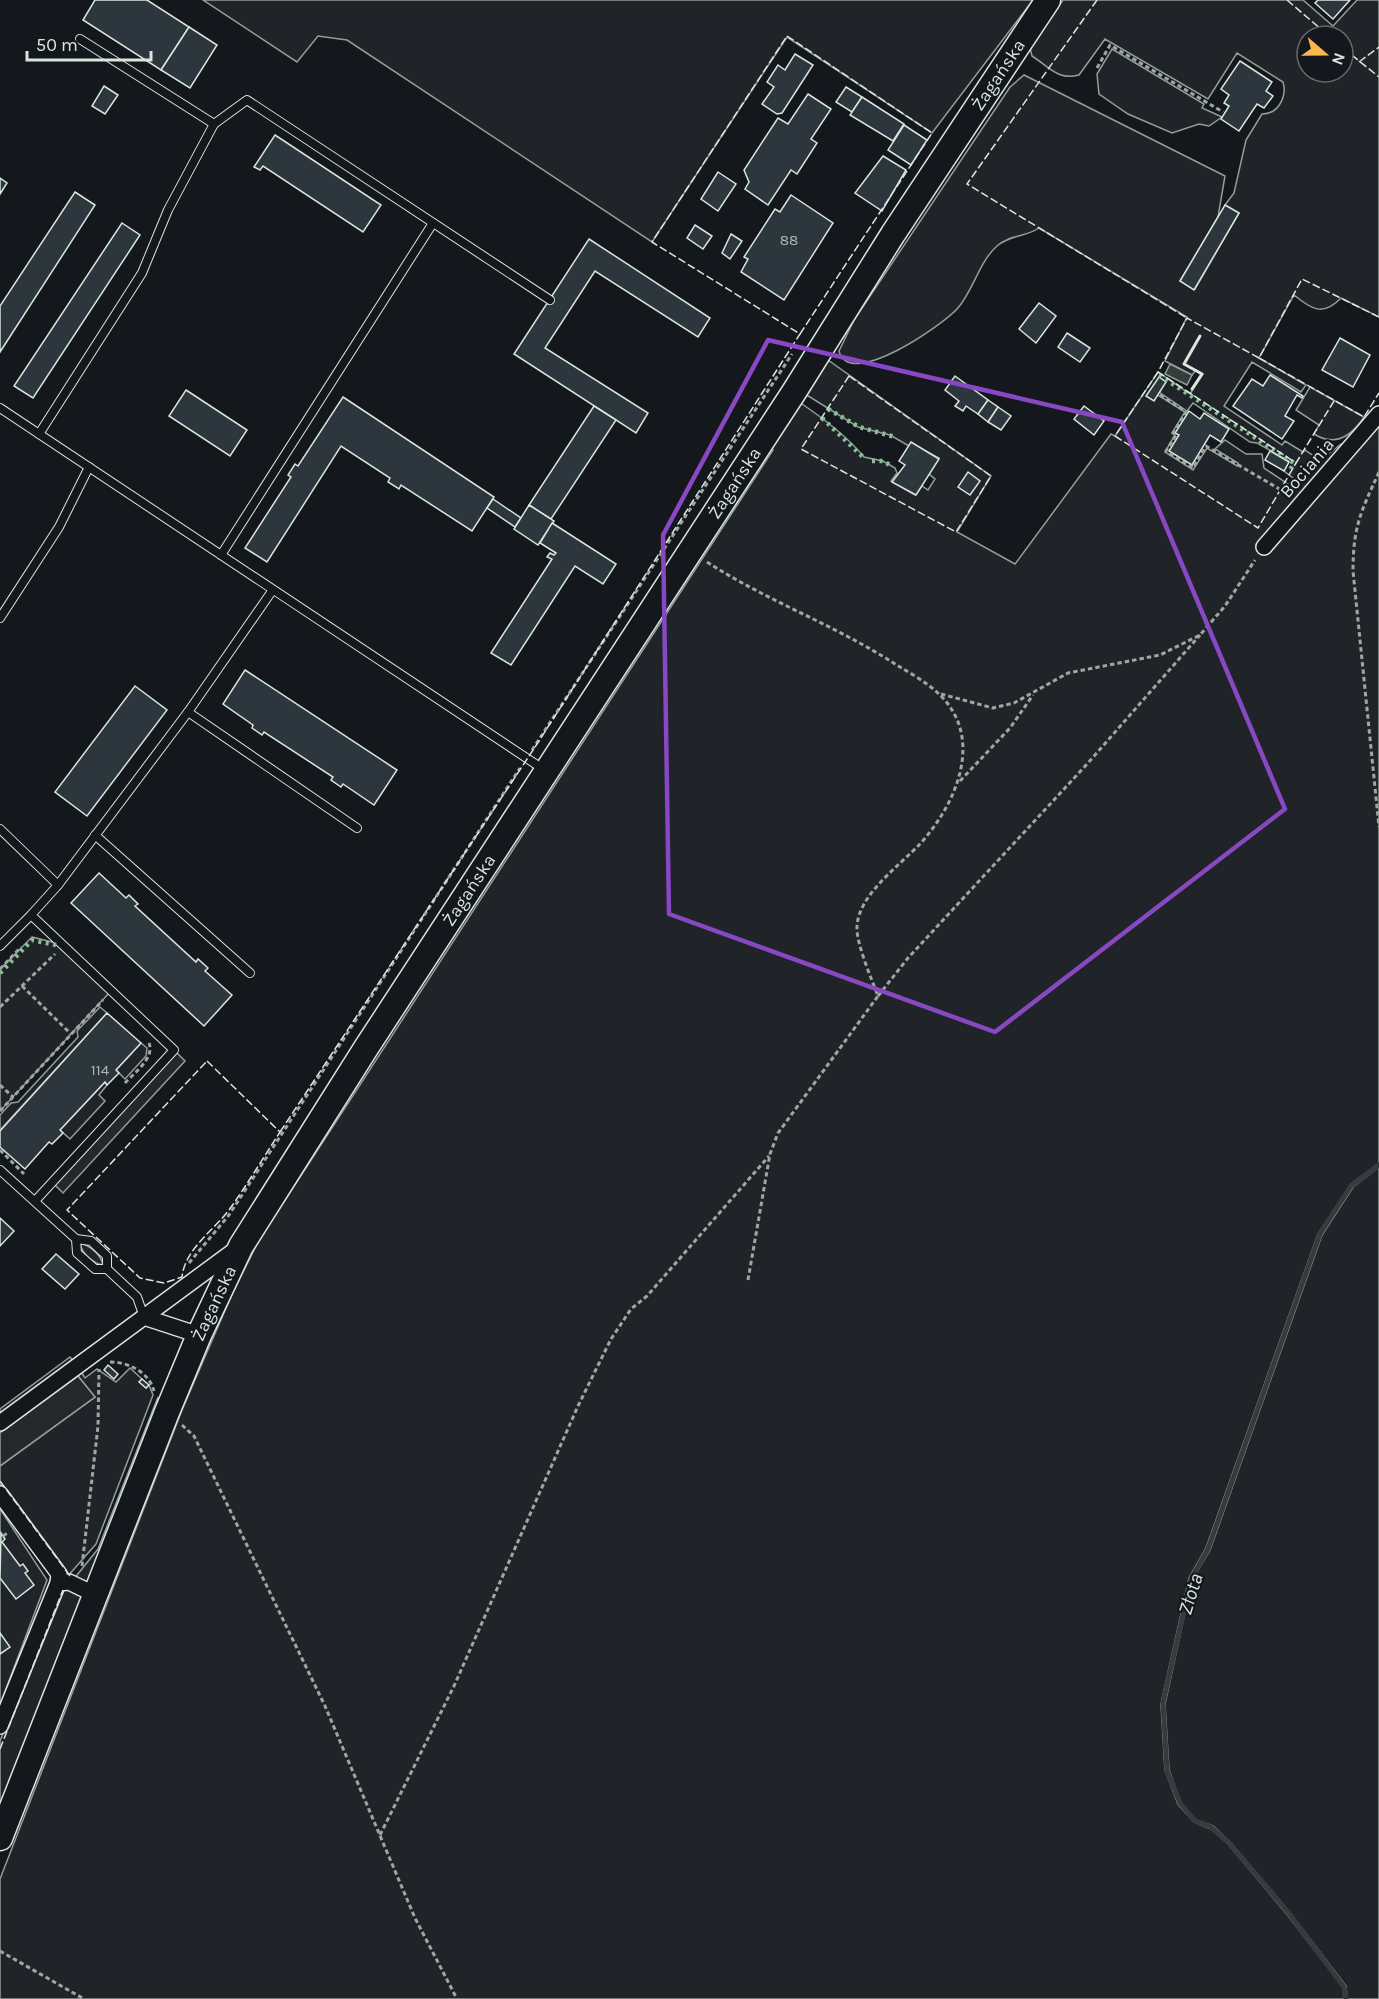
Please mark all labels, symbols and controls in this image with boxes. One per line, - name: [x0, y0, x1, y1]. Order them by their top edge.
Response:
- scale bar: [27, 24, 152, 62]
- north arrow: [1295, 24, 1355, 84]
- text: 50 m: [36, 34, 78, 56]
- street label: Żagańska: [967, 35, 1030, 115]
- text: N: [1328, 50, 1350, 68]
- house number: 88: [780, 231, 798, 249]
- street label: Bociania: [1275, 434, 1339, 502]
- street label: Żagańska: [703, 443, 766, 523]
- street label: Żagańska: [438, 850, 500, 930]
- house number: 114: [91, 1061, 110, 1079]
- street label: Żagańska: [187, 1262, 241, 1344]
- water label: Złota: [1173, 1571, 1208, 1618]

